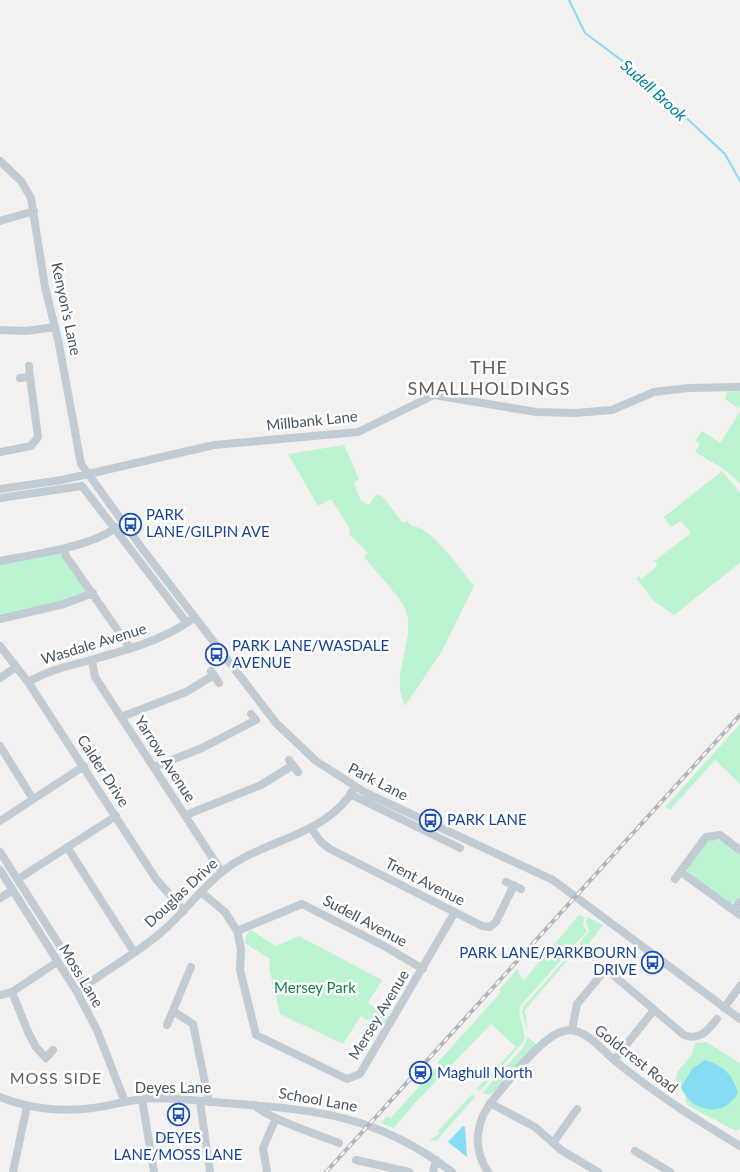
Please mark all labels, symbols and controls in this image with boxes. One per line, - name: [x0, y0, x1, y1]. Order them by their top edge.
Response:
- water label: Sudell Brook: [617, 55, 692, 125]
- street label: Kenyon's Lane: [48, 261, 86, 357]
- district label: THE SMALLHOLDINGS: [408, 356, 570, 399]
- street label: Millbank Lane: [265, 406, 358, 434]
- place label: PARK LANE/GILPIN AVE: [146, 505, 270, 540]
- bus stop icon: PARK LANE/GILPIN AVE: [118, 512, 142, 536]
- street label: Wasdale Avenue: [39, 618, 149, 668]
- place label: PARK LANE/WASDALE AVENUE: [232, 636, 389, 671]
- bus stop icon: PARK LANE/WASDALE AVENUE: [204, 643, 228, 667]
- street label: Yarrow Avenue: [131, 712, 200, 805]
- street label: Calder Drive: [74, 731, 134, 810]
- street label: Park Lane: [346, 758, 411, 804]
- bus stop icon: PARK LANE: [419, 808, 443, 832]
- place label: PARK LANE: [447, 810, 527, 828]
- street label: Trent Avenue: [383, 853, 468, 909]
- street label: Douglas Drive: [140, 854, 221, 931]
- street label: Sudell Avenue: [320, 890, 411, 950]
- street label: Moss Lane: [56, 941, 108, 1010]
- place label: PARK LANE/PARKBOURN DRIVE: [459, 943, 637, 978]
- bus stop icon: PARK LANE/PARKBOURN DRIVE: [641, 950, 665, 974]
- street label: Mersey Avenue: [344, 966, 412, 1063]
- park label: Mersey Park: [274, 978, 356, 996]
- street label: Goldcrest Road: [591, 1020, 682, 1096]
- station icon: Maghull North: [409, 1061, 433, 1085]
- place label: Maghull North: [437, 1063, 533, 1081]
- district label: MOSS SIDE: [10, 1068, 102, 1087]
- street label: Deyes Lane: [135, 1078, 211, 1096]
- street label: School Lane: [277, 1083, 359, 1115]
- bus stop icon: DEYES LANE/MOSS LANE: [166, 1103, 190, 1127]
- place label: DEYES LANE/MOSS LANE: [114, 1128, 242, 1163]

